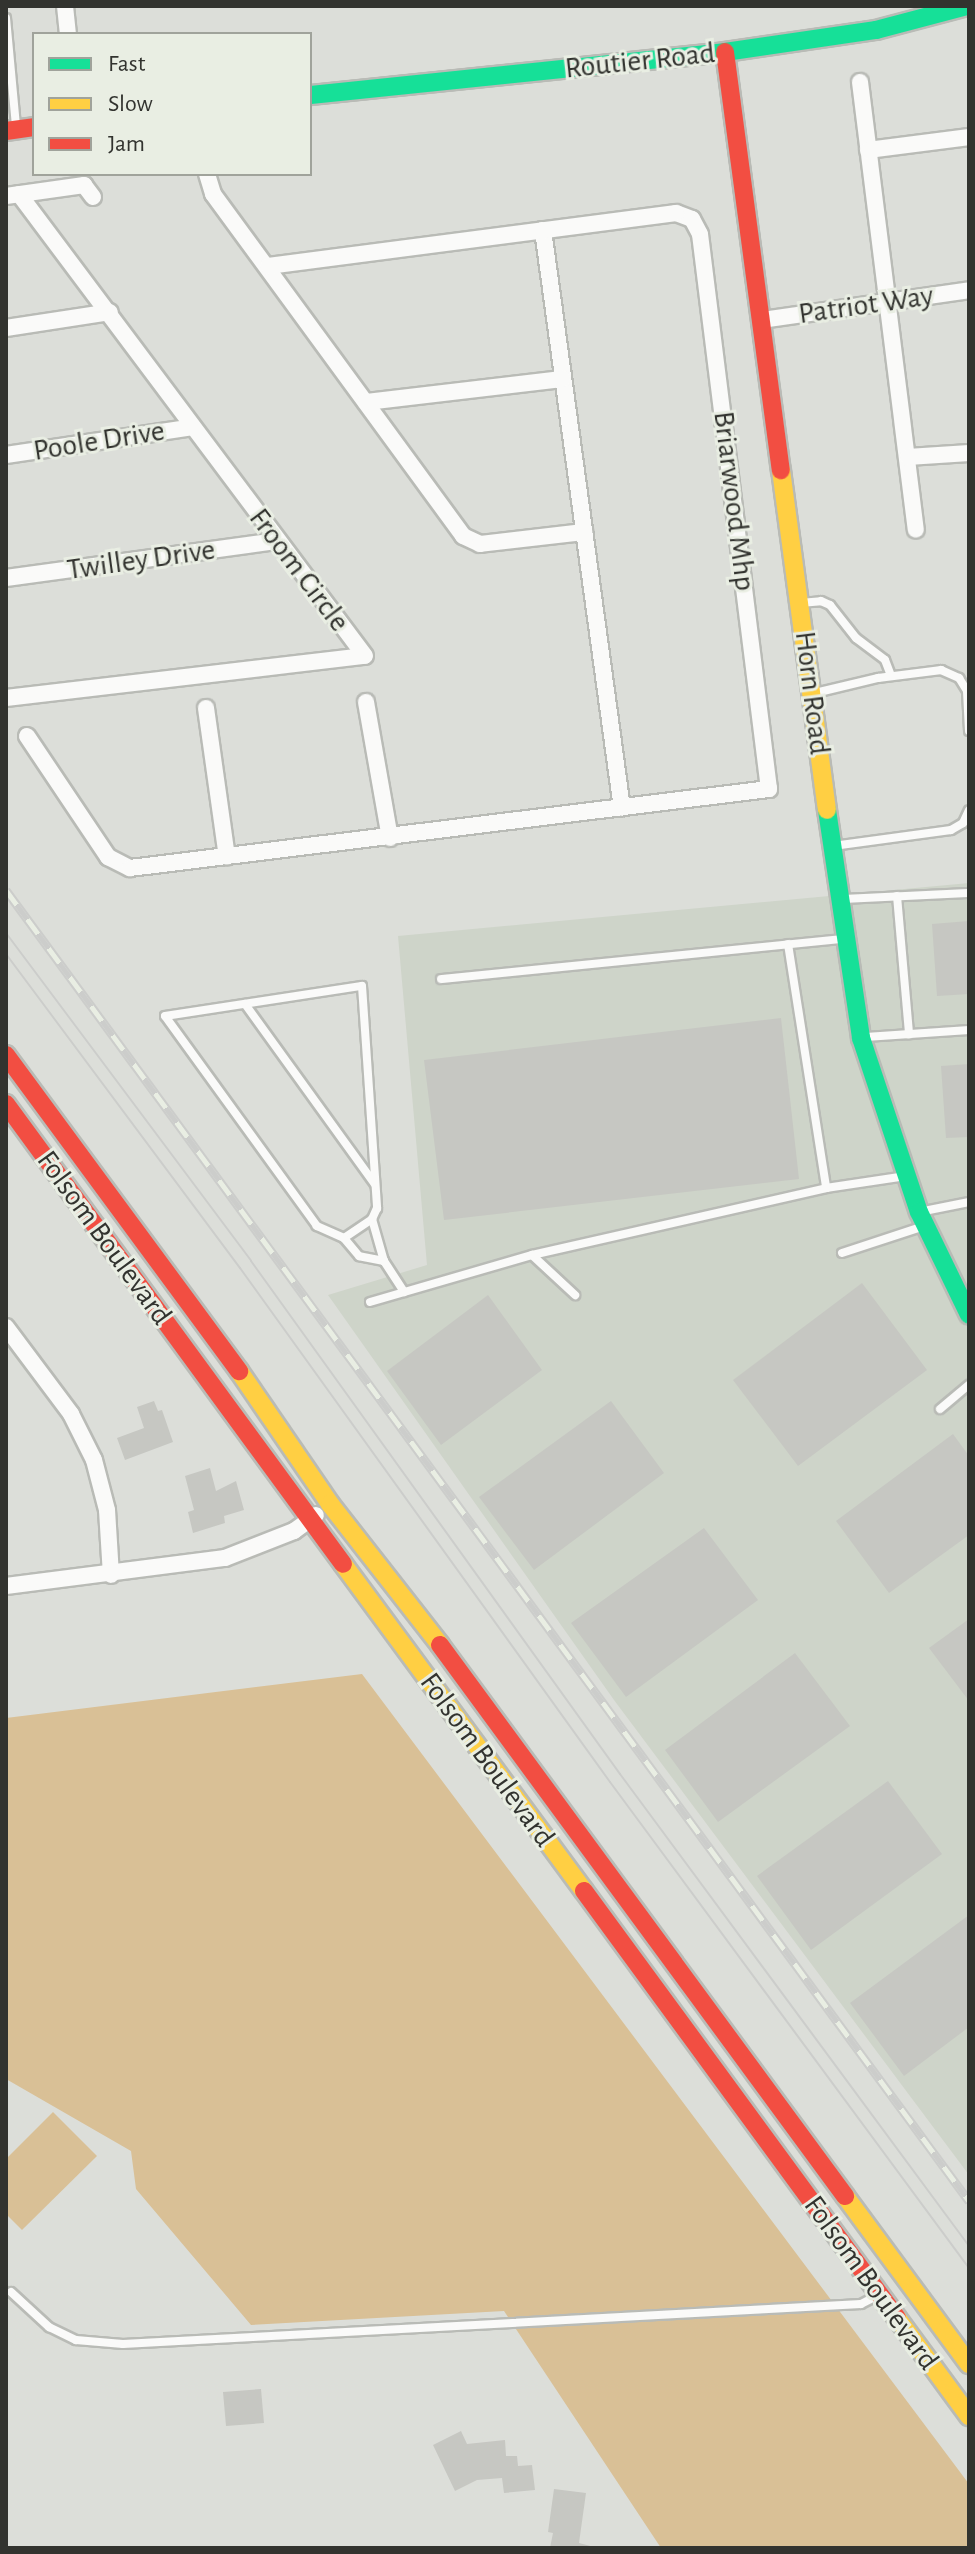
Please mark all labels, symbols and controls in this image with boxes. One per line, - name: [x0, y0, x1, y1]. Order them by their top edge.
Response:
- legend: [32, 32, 312, 176]
- street label: Routier Road: [563, 35, 717, 87]
- text: Fast: [108, 52, 145, 76]
- text: Slow: [108, 92, 153, 116]
- text: Jam: [108, 132, 145, 156]
- street label: Patriot Way: [796, 278, 936, 332]
- street label: Briarwood Mhp: [705, 409, 763, 593]
- street label: Poole Drive: [31, 413, 167, 469]
- street label: Froom Circle: [241, 501, 357, 639]
- street label: Twilley Drive: [65, 532, 217, 588]
- street label: Horn Road: [787, 629, 837, 757]
- street label: Folsom Boulevard: [29, 1144, 179, 1332]
- street label: Folsom Boulevard: [412, 1666, 562, 1854]
- street label: Folsom Boulevard: [796, 2189, 946, 2377]

